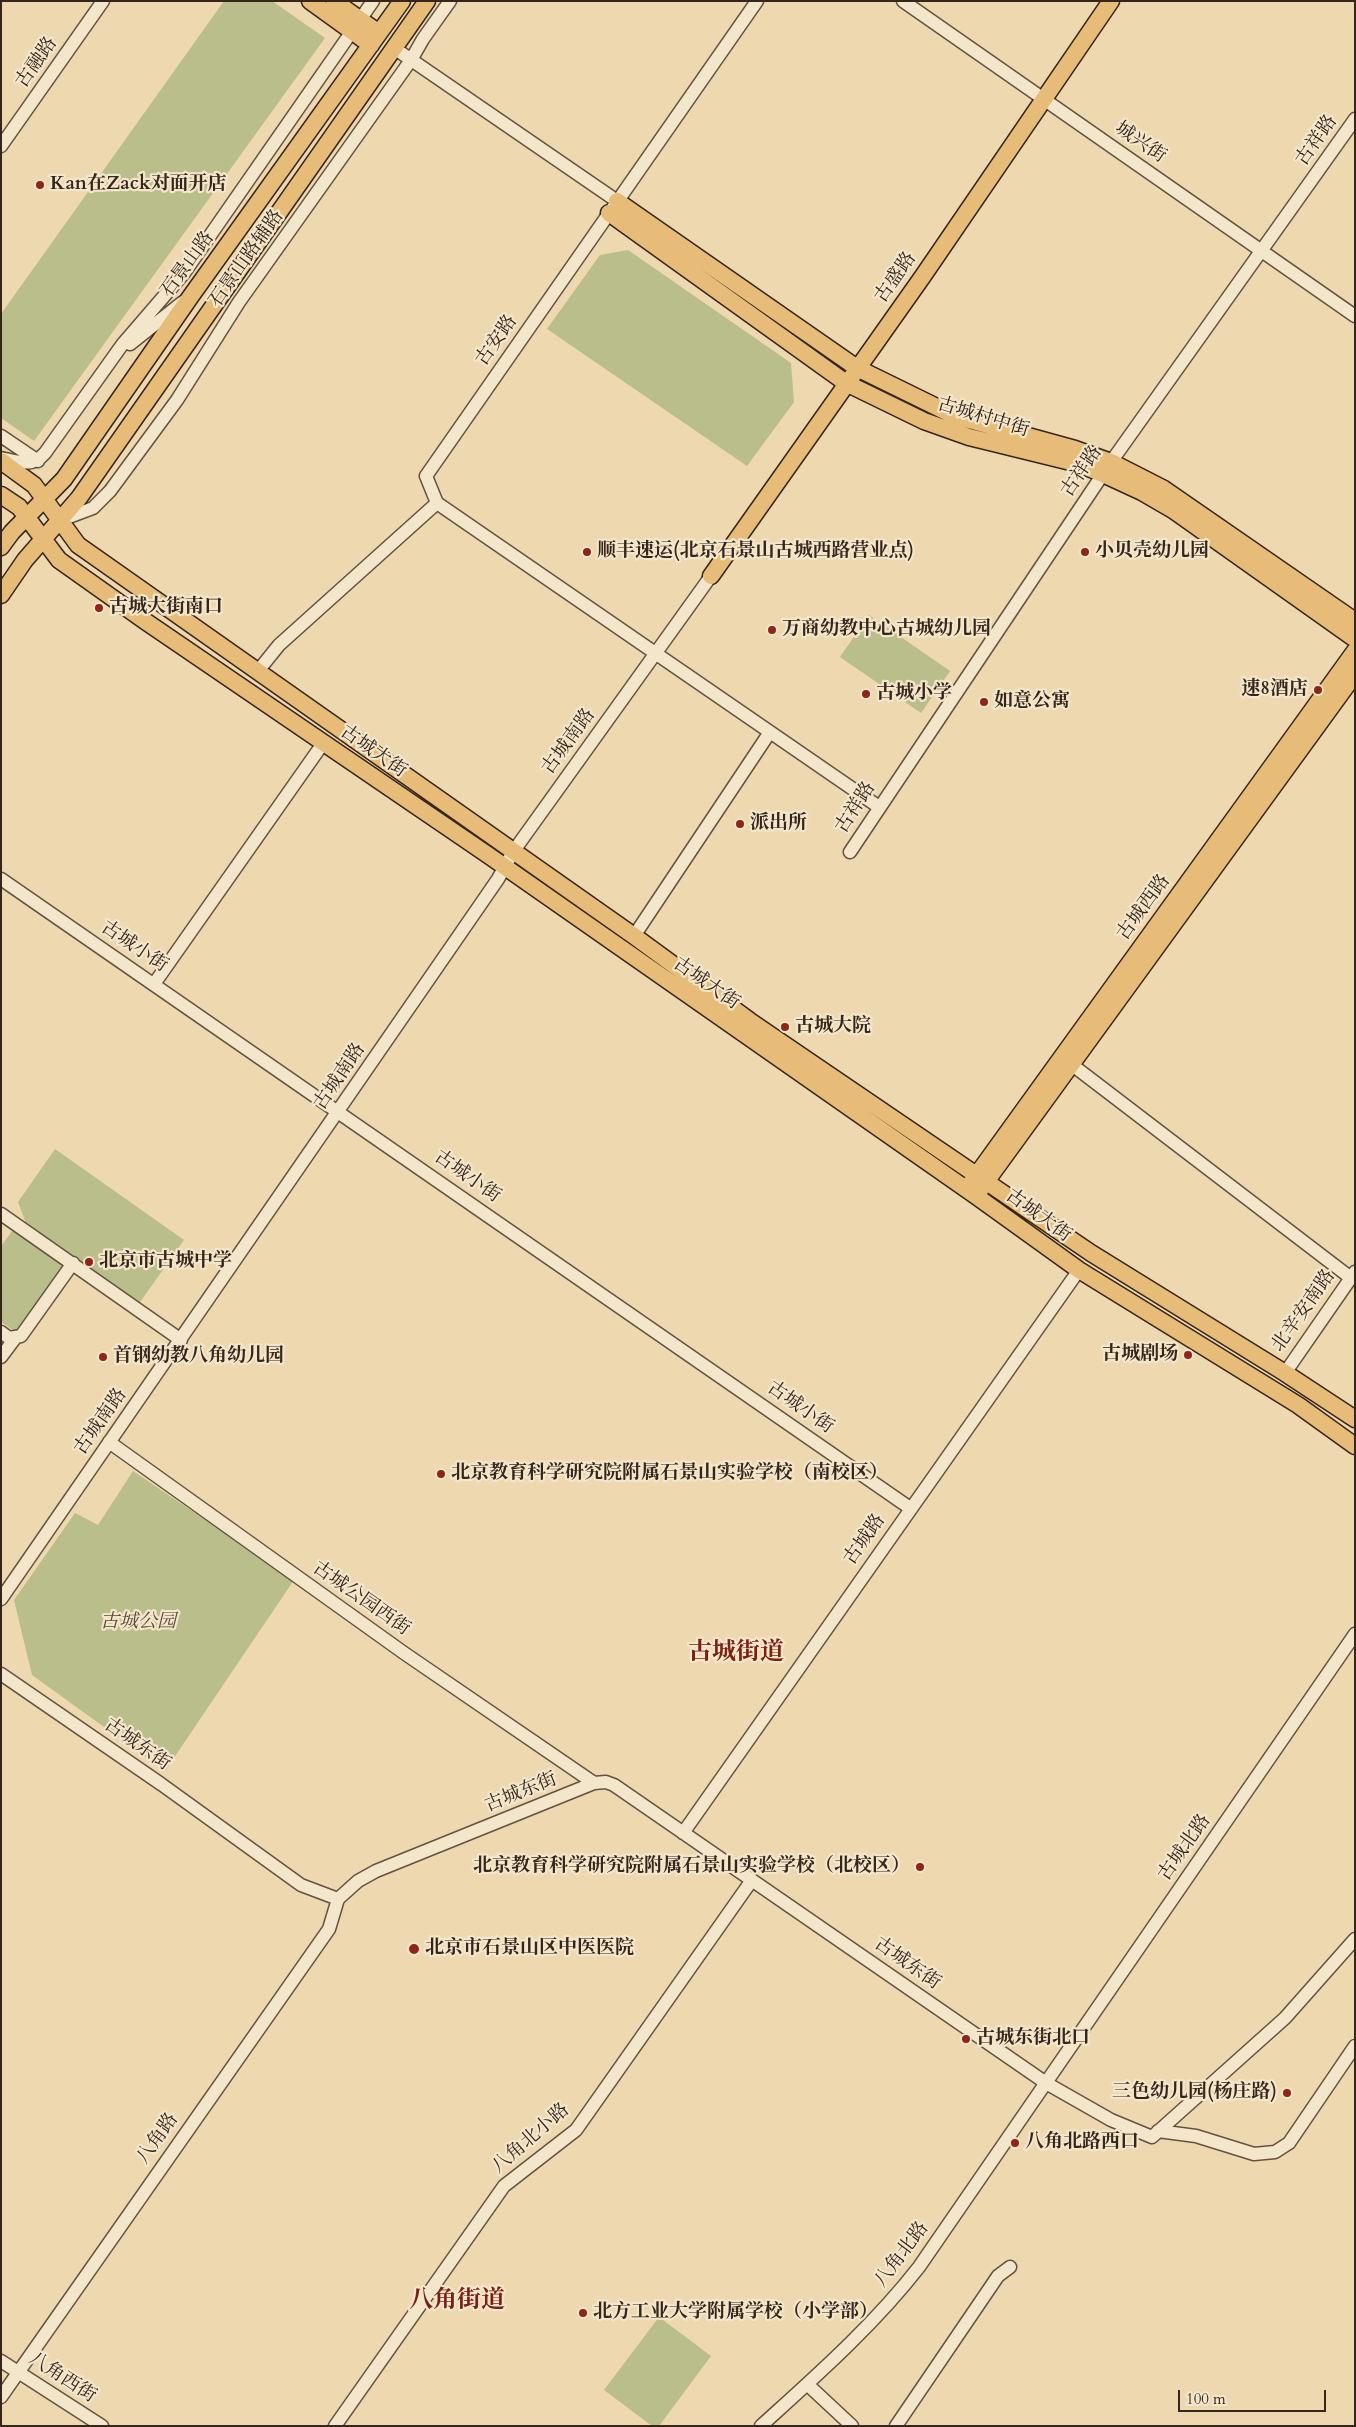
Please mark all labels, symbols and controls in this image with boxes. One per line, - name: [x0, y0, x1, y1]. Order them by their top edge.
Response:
- street label: 古融路: [11, 33, 63, 93]
- street label: 古祥路: [1291, 111, 1343, 171]
- street label: 城兴街: [1110, 118, 1170, 168]
- place label: Kan在Zack对面开店: [50, 174, 227, 196]
- marker: Kan在Zack对面开店: [34, 179, 46, 191]
- street label: 石景山路辅路: [205, 206, 289, 312]
- street label: 石景山路: [156, 228, 220, 302]
- street label: 古盛路: [870, 248, 922, 308]
- street label: 古安路: [471, 311, 523, 371]
- street label: 古城村中街: [934, 393, 1032, 443]
- street label: 古祥路: [1057, 442, 1107, 502]
- place label: 顺丰速运(北京石景山古城西路营业点): [597, 541, 914, 563]
- place label: 小贝壳幼儿园: [1095, 541, 1209, 563]
- marker: 顺丰速运(北京石景山古城西路营业点): [581, 546, 593, 558]
- marker: 小贝壳幼儿园: [1079, 546, 1091, 558]
- place label: 古城大街南口: [109, 597, 223, 619]
- marker: 古城大街南口: [93, 602, 105, 614]
- place label: 万商幼教中心古城幼儿园: [782, 619, 991, 641]
- marker: 万商幼教中心古城幼儿园: [766, 624, 778, 636]
- place label: 速8酒店: [1241, 679, 1308, 701]
- place label: 古城小学: [876, 683, 952, 705]
- marker: 速8酒店: [1312, 684, 1324, 696]
- marker: 古城小学: [860, 688, 872, 700]
- place label: 如意公寓: [994, 691, 1070, 713]
- marker: 如意公寓: [978, 696, 990, 708]
- street label: 古城南路: [537, 705, 601, 779]
- street label: 古城大街: [335, 721, 411, 783]
- street label: 古祥路: [831, 778, 881, 838]
- place label: 派出所: [750, 813, 807, 835]
- marker: 派出所: [734, 818, 746, 830]
- street label: 古城西路: [1112, 871, 1176, 945]
- street label: 古城小街: [96, 916, 172, 978]
- street label: 古城大街: [668, 953, 744, 1015]
- place label: 古城大院: [795, 1016, 871, 1038]
- marker: 古城大院: [779, 1021, 791, 1033]
- street label: 古城南路: [309, 1039, 371, 1115]
- street label: 古城小街: [429, 1146, 505, 1208]
- street label: 古城大街: [1001, 1184, 1075, 1248]
- place label: 北京市古城中学: [99, 1251, 232, 1273]
- marker: 北京市古城中学: [83, 1256, 95, 1268]
- street label: 北辛安南路: [1267, 1266, 1341, 1356]
- place label: 古城剧场: [1102, 1344, 1178, 1366]
- place label: 首钢幼教八角幼儿园: [113, 1346, 284, 1368]
- marker: 古城剧场: [1182, 1349, 1194, 1361]
- marker: 首钢幼教八角幼儿园: [97, 1351, 109, 1363]
- street label: 古城小街: [762, 1377, 838, 1439]
- street label: 古城南路: [70, 1384, 132, 1460]
- place label: 北京教育科学研究院附属石景山实验学校（南校区）: [451, 1463, 888, 1485]
- marker: 北京教育科学研究院附属石景山实验学校（南校区）: [435, 1468, 447, 1480]
- street label: 古城路: [839, 1510, 891, 1570]
- street label: 古城公园西街: [308, 1557, 414, 1641]
- park label: 古城公园: [100, 1612, 176, 1634]
- district label: 古城街道: [688, 1639, 784, 1667]
- street label: 古城东街: [99, 1714, 175, 1776]
- street label: 古城东街: [481, 1768, 561, 1818]
- street label: 古城北路: [1154, 1810, 1216, 1886]
- place label: 北京教育科学研究院附属石景山实验学校（北校区）: [473, 1856, 910, 1878]
- marker: 北京教育科学研究院附属石景山实验学校（北校区）: [914, 1861, 926, 1873]
- street label: 古城东街: [869, 1933, 945, 1995]
- place label: 北京市石景山区中医医院: [425, 1938, 634, 1960]
- marker: 北京市石景山区中医医院: [407, 1942, 421, 1956]
- place label: 古城东街北口: [976, 2028, 1090, 2050]
- marker: 古城东街北口: [960, 2033, 972, 2045]
- place label: 三色幼儿园(杨庄路): [1112, 2082, 1277, 2104]
- marker: 三色幼儿园(杨庄路): [1281, 2087, 1293, 2099]
- street label: 八角北小路: [488, 2099, 574, 2179]
- street label: 八角路: [132, 2109, 184, 2169]
- place label: 八角北路西口: [1025, 2132, 1139, 2154]
- marker: 八角北路西口: [1009, 2137, 1021, 2149]
- street label: 八角北路: [870, 2218, 934, 2292]
- district label: 八角街道: [409, 2287, 505, 2315]
- place label: 北方工业大学附属学校（小学部）: [593, 2302, 878, 2324]
- marker: 北方工业大学附属学校（小学部）: [577, 2307, 589, 2319]
- street label: 八角西街: [24, 2348, 100, 2408]
- scale bar: [1181, 2380, 1328, 2412]
- text: 100 m: [1186, 2389, 1226, 2409]

